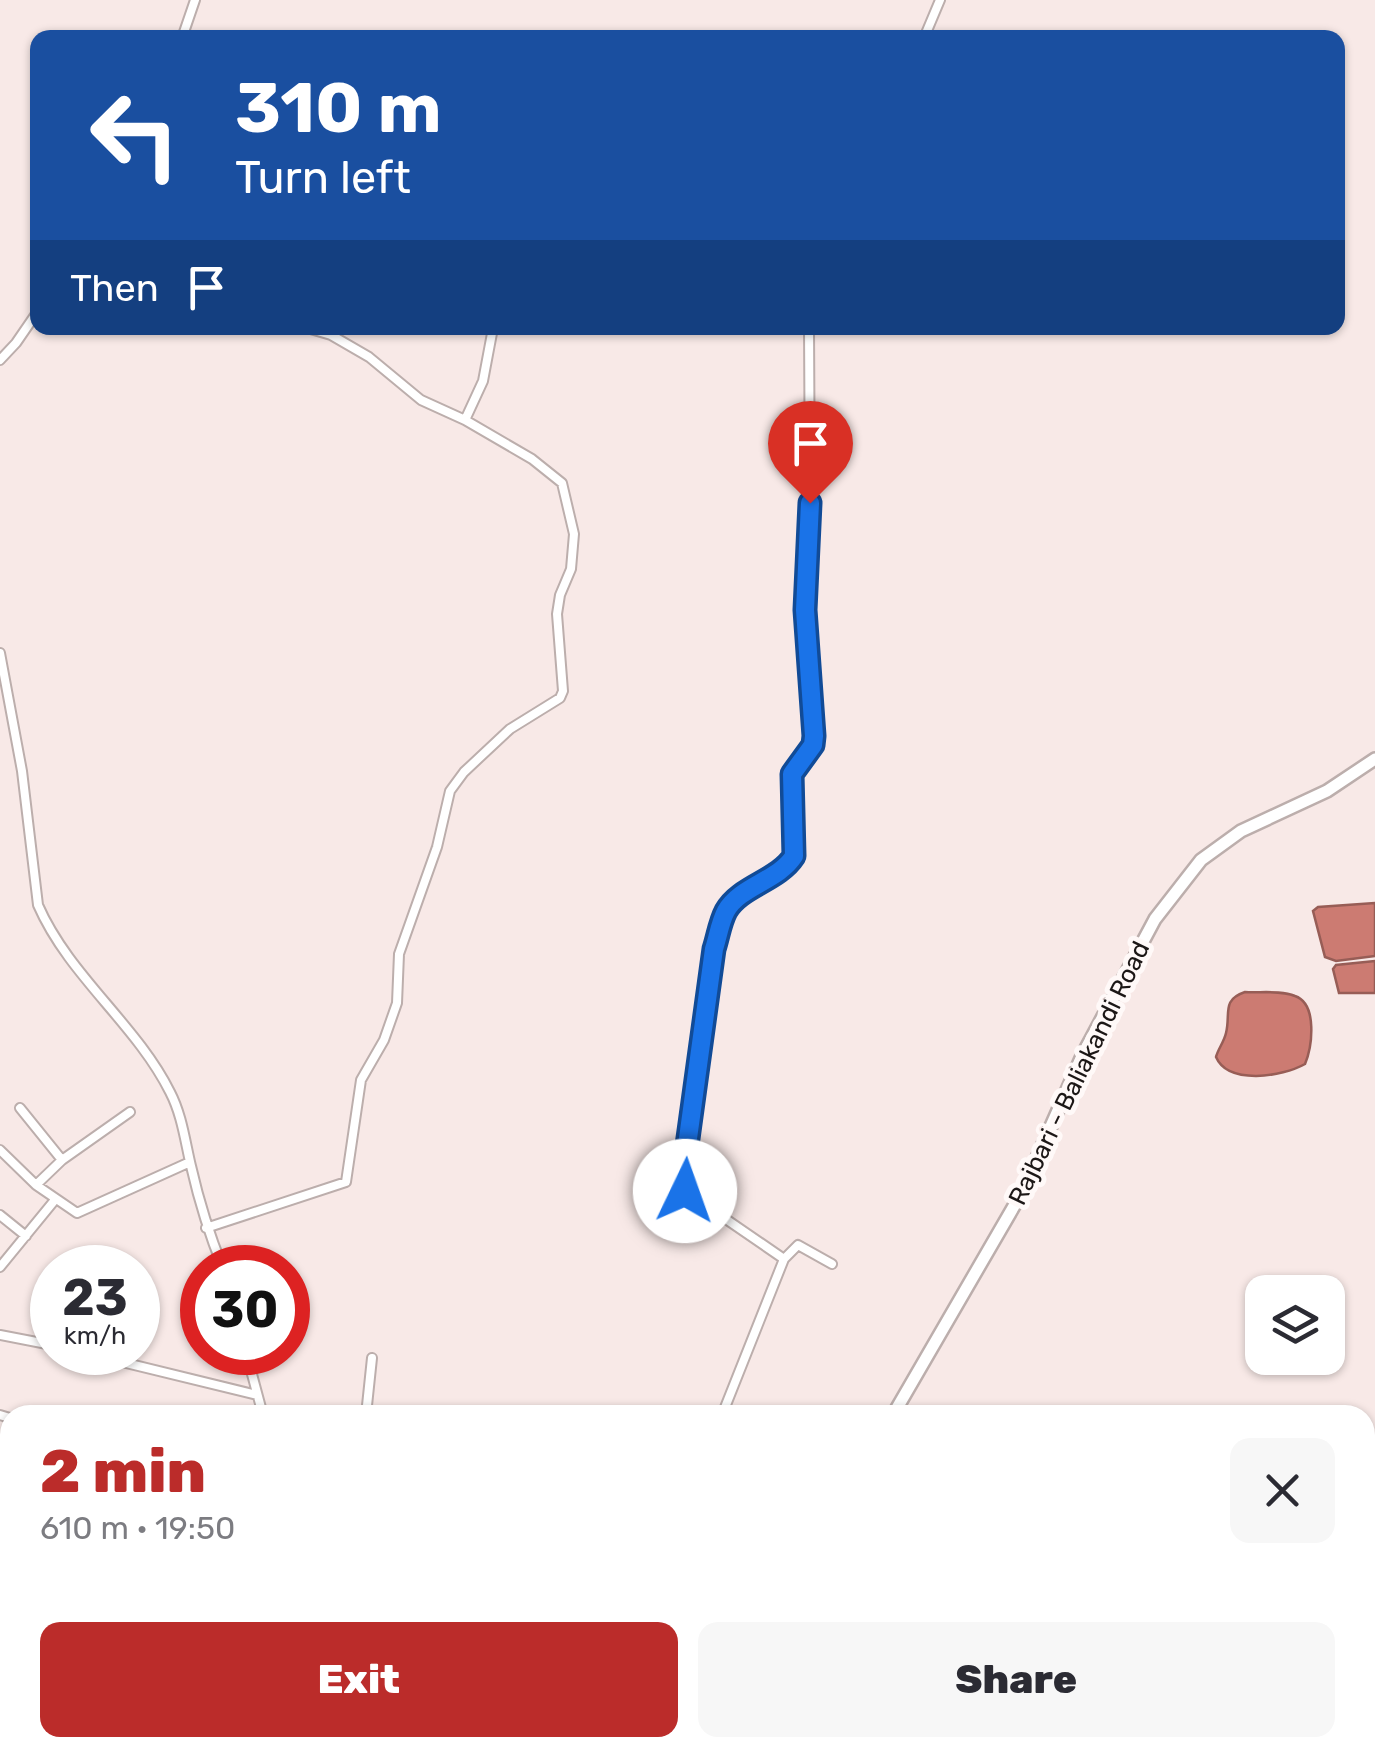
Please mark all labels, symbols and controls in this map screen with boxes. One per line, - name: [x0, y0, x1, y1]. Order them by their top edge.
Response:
- text: 310 m: [235, 67, 442, 150]
- icon: left: [70, 70, 200, 200]
- text: Turn left: [235, 151, 411, 204]
- icon: arrive: [179, 260, 234, 315]
- text: Then: [70, 265, 159, 311]
- pin: [768, 401, 853, 504]
- icon: arrive: [783, 416, 838, 471]
- street label: Rajbari - Baliakandi Road: [1002, 936, 1156, 1210]
- position arrow: [633, 1139, 737, 1243]
- speed limit sign: 30: [180, 1245, 310, 1375]
- text: 23: [62, 1268, 128, 1328]
- map controls: [1245, 1275, 1345, 1375]
- button: layers: [1245, 1275, 1345, 1375]
- text: km/h: [64, 1321, 126, 1350]
- text: 2 min: [40, 1436, 206, 1507]
- button: close: [1230, 1438, 1335, 1543]
- text: 610 m · 19:50: [40, 1509, 235, 1547]
- button: Exit: [40, 1622, 678, 1737]
- button: Share: [698, 1622, 1335, 1737]

